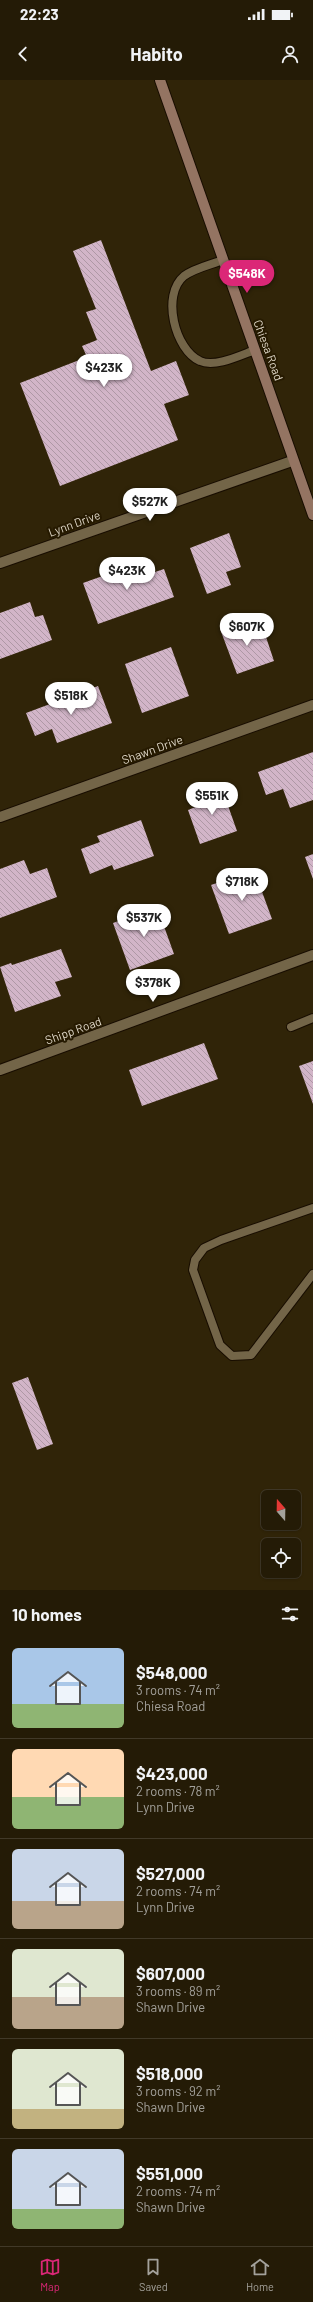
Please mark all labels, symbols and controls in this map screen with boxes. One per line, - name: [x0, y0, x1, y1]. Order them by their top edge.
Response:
- text: 22:23: [20, 5, 59, 23]
- icon: back: [12, 43, 34, 65]
- text: Habito: [130, 43, 183, 65]
- icon: person: [279, 43, 301, 65]
- pin: $548K: [219, 260, 275, 294]
- text: $548K: [228, 265, 266, 281]
- street label: Chiesa Road: [251, 318, 287, 382]
- pin: $423K: [76, 354, 132, 388]
- text: $423K: [85, 359, 123, 375]
- pin: $527K: [122, 488, 178, 522]
- text: $527K: [132, 493, 168, 509]
- street label: Lynn Drive: [46, 507, 102, 539]
- pin: $423K: [99, 557, 155, 591]
- text: $423K: [108, 562, 146, 578]
- pin: $607K: [219, 613, 275, 647]
- text: $607K: [229, 618, 265, 634]
- pin: $518K: [43, 682, 99, 716]
- text: $518K: [54, 687, 88, 703]
- street label: Shawn Drive: [120, 732, 184, 766]
- pin: $551K: [184, 782, 240, 816]
- text: $551K: [195, 787, 229, 803]
- pin: $718K: [214, 868, 270, 902]
- text: $718K: [225, 873, 259, 889]
- pin: $537K: [116, 904, 172, 938]
- text: $537K: [126, 909, 162, 925]
- pin: $378K: [125, 969, 181, 1003]
- text: $378K: [135, 974, 171, 990]
- street label: Shipp Road: [43, 1013, 103, 1047]
- north arrow: [261, 1490, 301, 1530]
- map controls: [261, 1490, 301, 1578]
- button: locate: [261, 1538, 301, 1578]
- icon: filters: [279, 1603, 301, 1625]
- text: 10 homes: [12, 1604, 82, 1624]
- text: $548,000: [136, 1662, 208, 1682]
- icon: home: [44, 1664, 92, 1712]
- text: 3 rooms · 74 m²: [136, 1682, 220, 1698]
- text: Chiesa Road: [136, 1698, 205, 1714]
- text: $423,000: [136, 1763, 208, 1783]
- icon: home: [44, 1765, 92, 1813]
- text: 2 rooms · 78 m²: [136, 1783, 220, 1799]
- text: Lynn Drive: [136, 1799, 195, 1815]
- text: $527,000: [136, 1863, 205, 1883]
- icon: home: [44, 1865, 92, 1913]
- text: 2 rooms · 74 m²: [136, 1883, 220, 1899]
- text: Lynn Drive: [136, 1899, 195, 1915]
- text: $607,000: [136, 1963, 205, 1983]
- icon: home: [44, 1965, 92, 2013]
- text: 3 rooms · 89 m²: [136, 1983, 220, 1999]
- text: Shawn Drive: [136, 1999, 205, 2015]
- text: $518,000: [136, 2063, 203, 2083]
- icon: home: [44, 2065, 92, 2113]
- text: 3 rooms · 92 m²: [136, 2083, 220, 2099]
- text: Shawn Drive: [136, 2099, 205, 2115]
- text: $551,000: [136, 2163, 203, 2183]
- icon: home: [44, 2165, 92, 2213]
- text: 2 rooms · 74 m²: [136, 2183, 220, 2199]
- text: Shawn Drive: [136, 2199, 205, 2215]
- tab: Map: [39, 2256, 61, 2293]
- tab: Saved: [139, 2256, 168, 2293]
- tab: Home: [246, 2256, 274, 2293]

